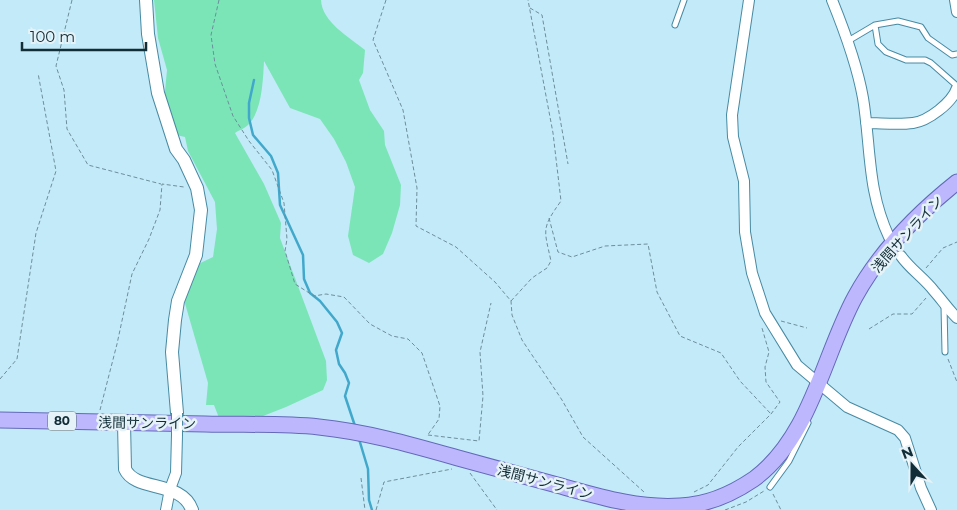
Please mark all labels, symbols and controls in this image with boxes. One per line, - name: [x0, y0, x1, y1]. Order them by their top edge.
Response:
- scale bar: [22, 20, 146, 52]
- text: 100 m: [30, 27, 75, 46]
- street label: 浅間サンライン: [868, 192, 946, 276]
- road number: 80: [48, 412, 76, 431]
- street label: 浅間サンライン: [98, 413, 196, 433]
- north arrow: [887, 440, 937, 490]
- text: N: [899, 442, 916, 463]
- street label: 浅間サンライン: [495, 461, 595, 503]

